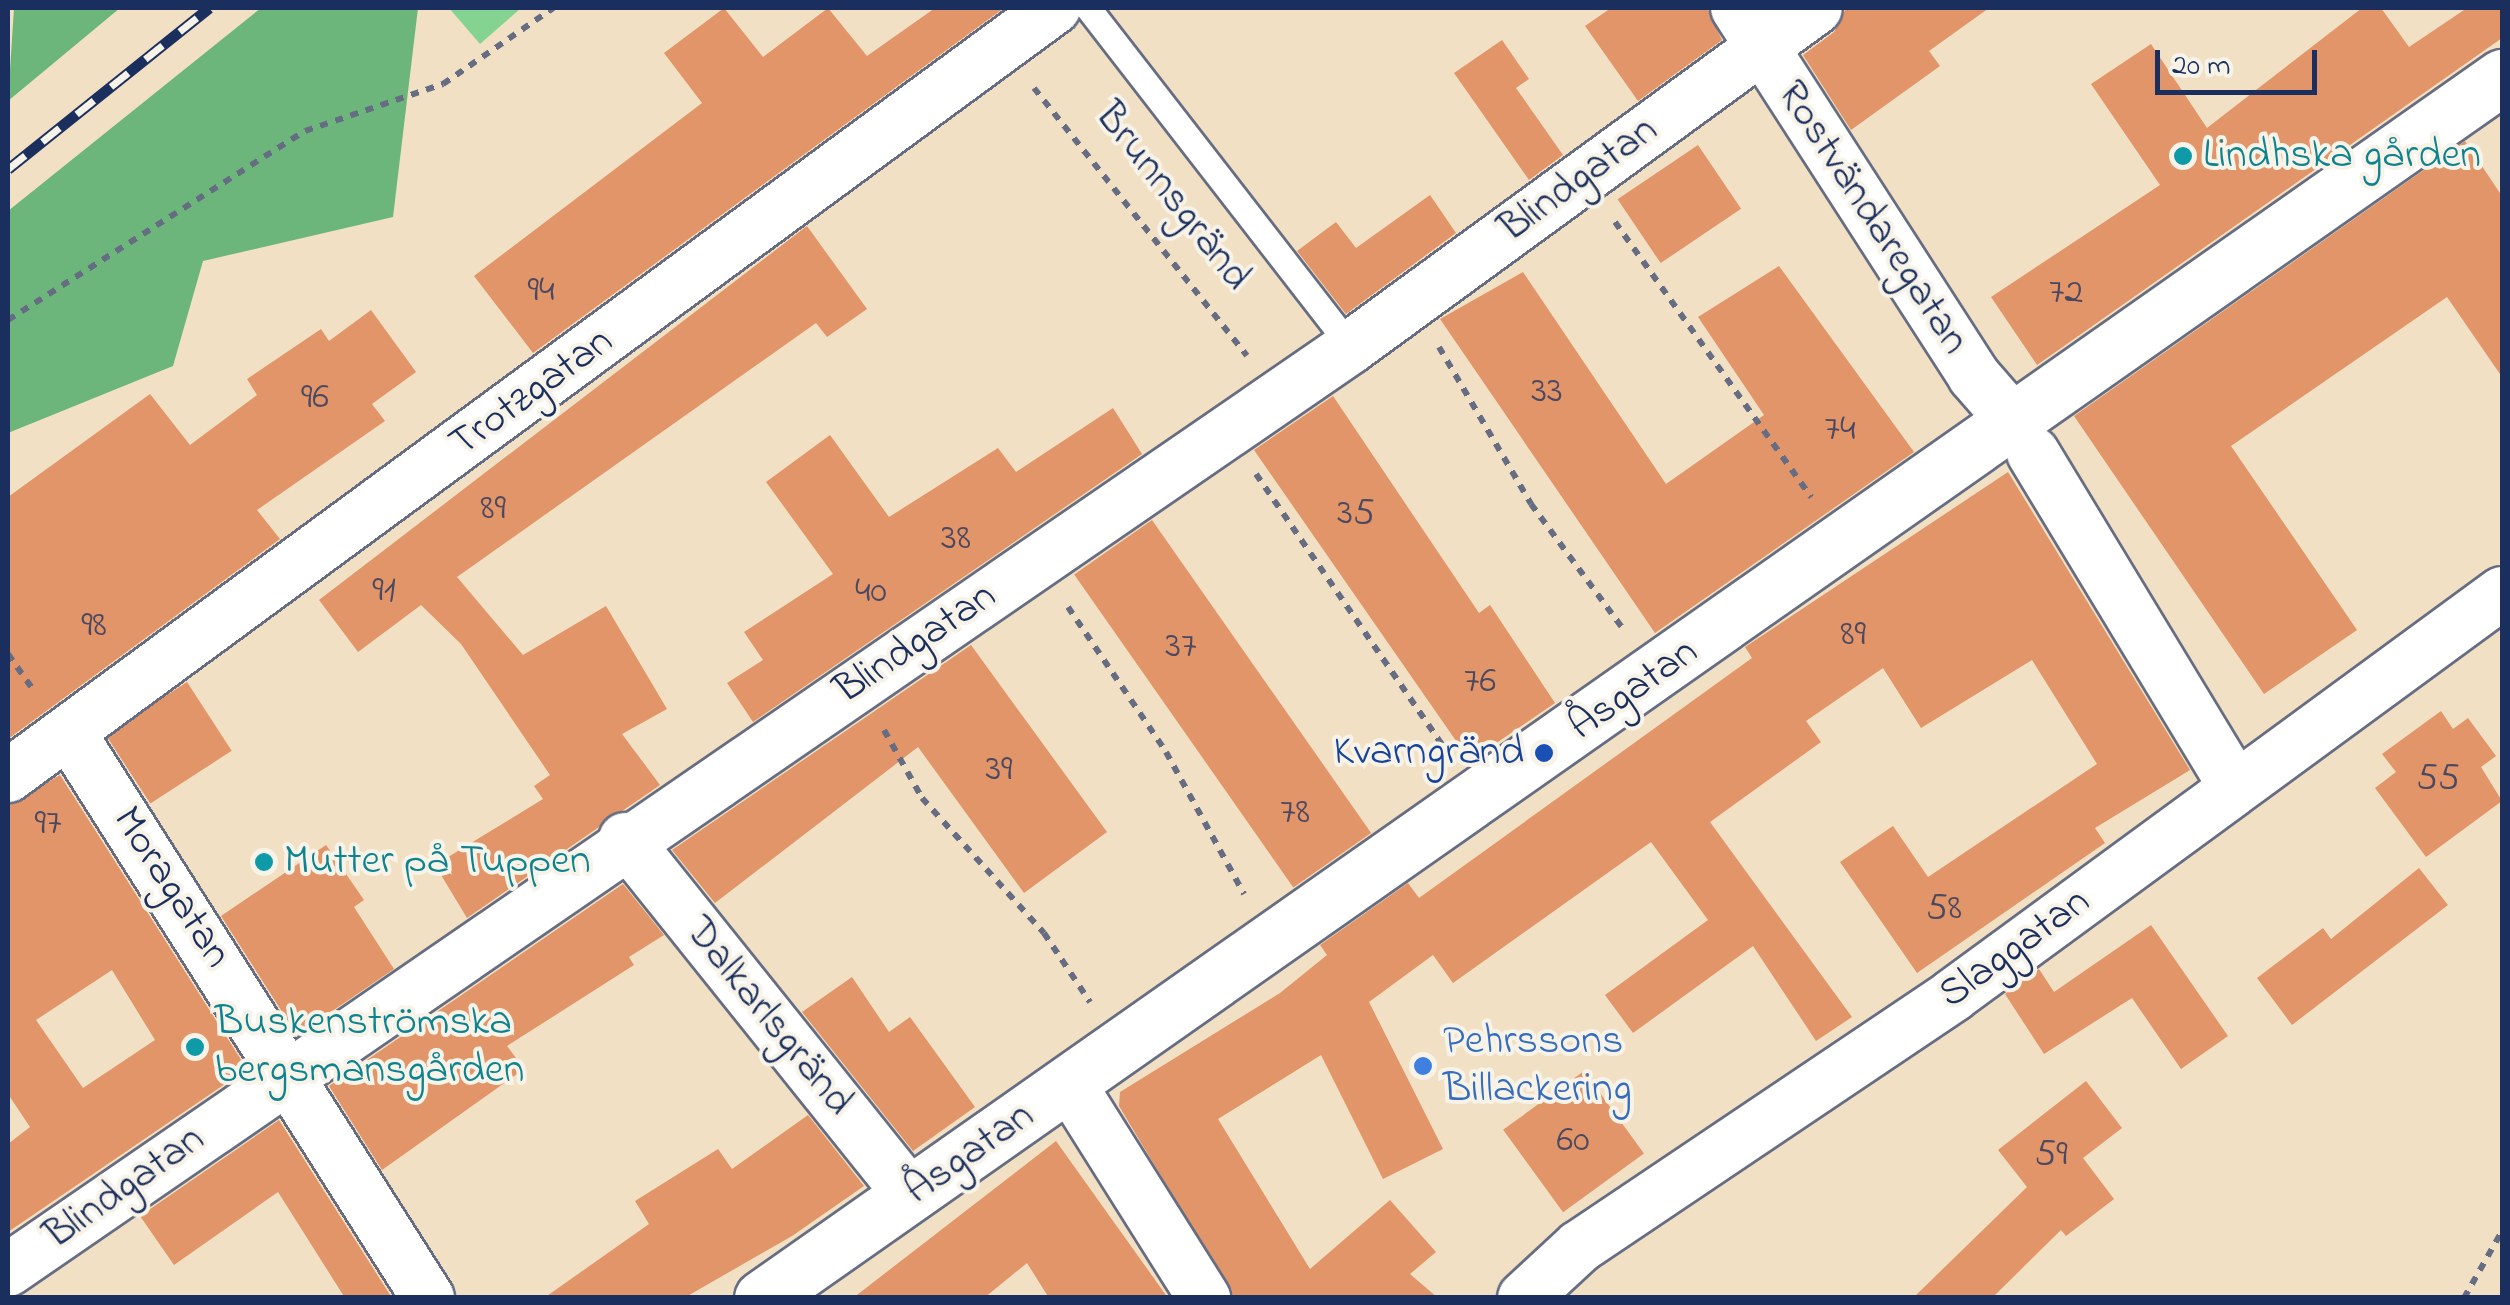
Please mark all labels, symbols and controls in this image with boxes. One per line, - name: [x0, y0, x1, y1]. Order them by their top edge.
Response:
- scale bar: [2160, 30, 2322, 92]
- text: 20 m: [2172, 45, 2231, 89]
- street label: Rostvändaregatan: [1765, 72, 1979, 364]
- street label: Brunnsgränd: [1083, 93, 1261, 301]
- street label: Blindgatan: [1490, 106, 1668, 254]
- place label: Lindhska gården: [2203, 131, 2481, 181]
- marker: Lindhska gården: [2172, 145, 2194, 167]
- house number: 94: [527, 269, 555, 315]
- house number: 72: [2049, 271, 2083, 317]
- street label: Trotzgatan: [440, 317, 624, 469]
- house number: 33: [1531, 370, 1563, 416]
- house number: 96: [301, 376, 329, 422]
- house number: 74: [1824, 408, 1856, 454]
- house number: 89: [480, 487, 506, 533]
- house number: 35: [1337, 492, 1375, 538]
- house number: 38: [941, 517, 971, 563]
- house number: 91: [372, 569, 396, 615]
- house number: 40: [855, 570, 887, 616]
- street label: Blindgatan: [826, 572, 1006, 716]
- house number: 98: [81, 604, 107, 650]
- house number: 89: [1840, 613, 1866, 659]
- house number: 37: [1165, 625, 1197, 671]
- street label: Åsgatan: [1560, 627, 1708, 753]
- house number: 76: [1464, 660, 1496, 706]
- place label: Kvarngränd: [1334, 728, 1524, 778]
- marker: Kvarngränd: [1533, 742, 1555, 764]
- house number: 39: [985, 748, 1013, 794]
- house number: 55: [2416, 757, 2460, 803]
- house number: 78: [1280, 791, 1310, 837]
- street label: Moragatan: [100, 798, 242, 978]
- house number: 97: [34, 802, 62, 848]
- place label: Mutter på Tuppen: [284, 837, 591, 887]
- marker: Mutter på Tuppen: [253, 851, 275, 873]
- street label: Slaggatan: [1930, 877, 2100, 1021]
- house number: 58: [1926, 887, 1962, 933]
- street label: Dalkarlsgränd: [673, 908, 863, 1126]
- place label: Buskenströmska bergsmansgården: [215, 998, 524, 1096]
- place label: Pehrssons Billackering: [1443, 1017, 1632, 1116]
- marker: Buskenströmska bergsmansgården: [184, 1036, 206, 1058]
- marker: Pehrssons Billackering: [1412, 1055, 1434, 1077]
- street label: Åsgatan: [896, 1091, 1044, 1217]
- street label: Blindgatan: [35, 1115, 215, 1261]
- house number: 60: [1556, 1119, 1590, 1165]
- house number: 59: [2034, 1133, 2068, 1179]

